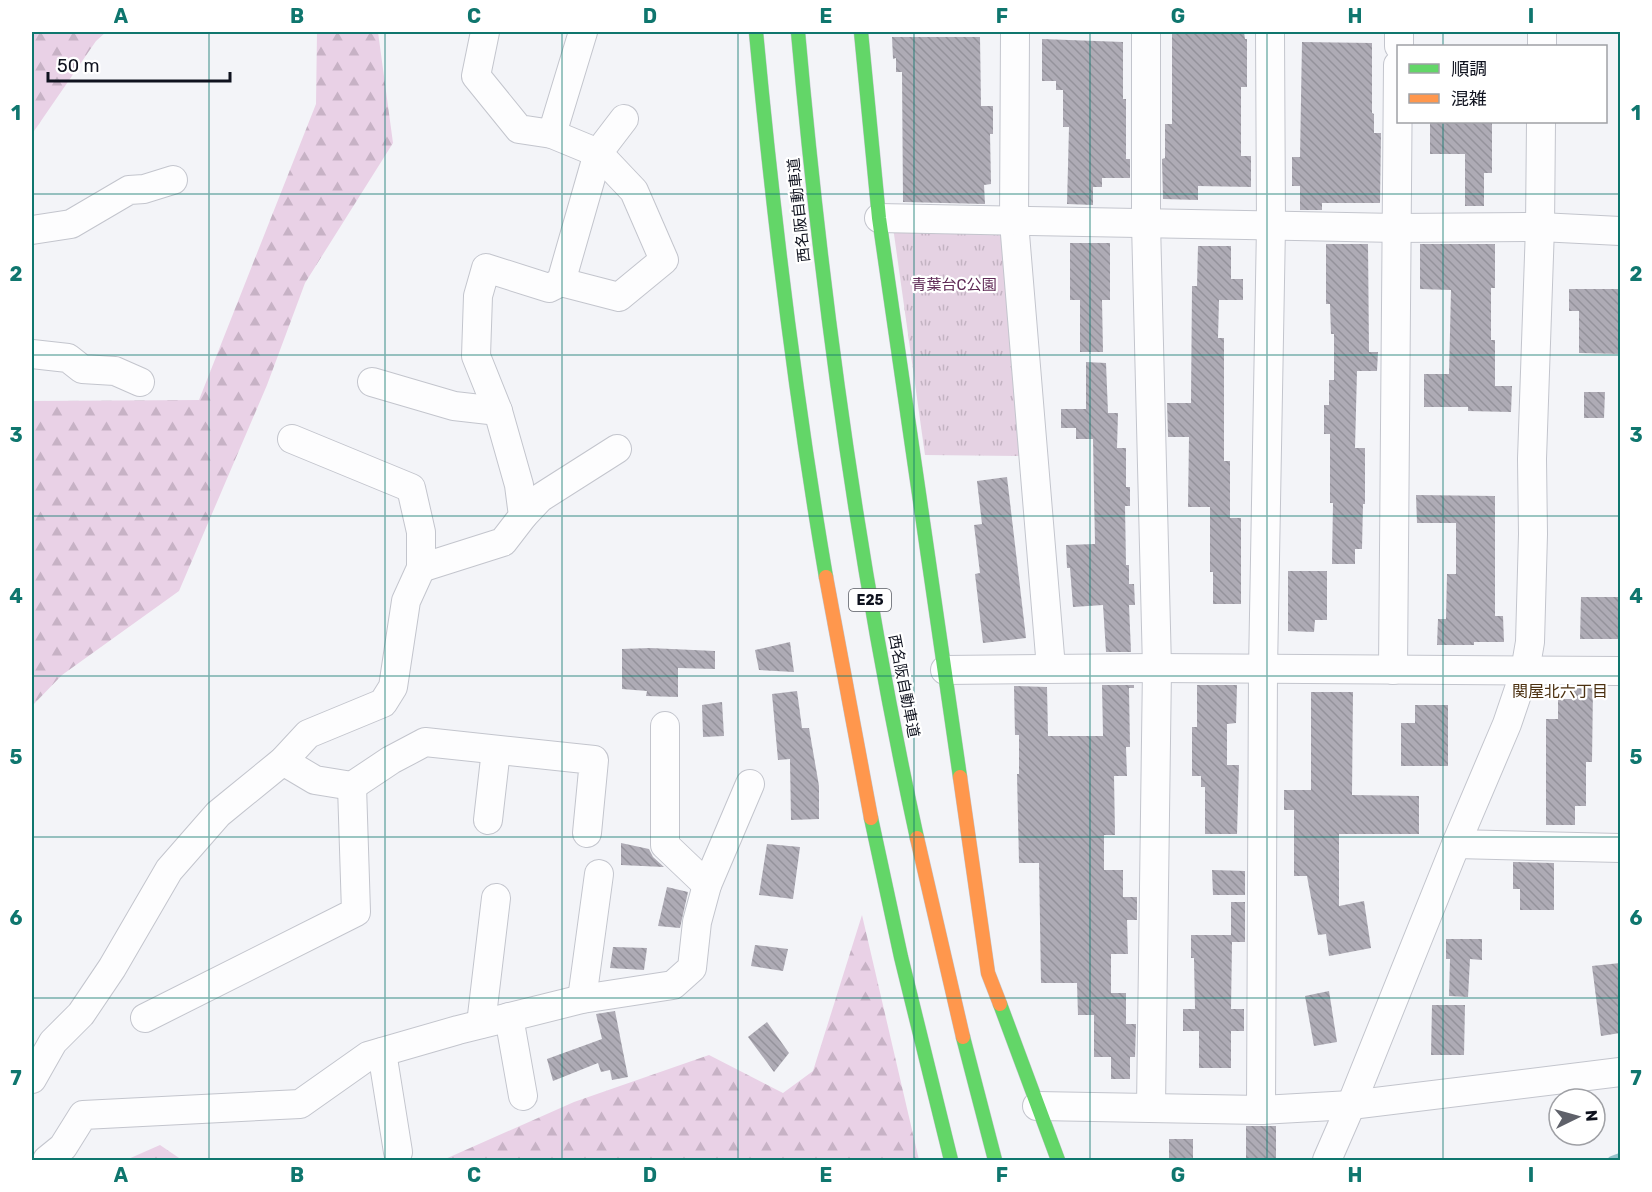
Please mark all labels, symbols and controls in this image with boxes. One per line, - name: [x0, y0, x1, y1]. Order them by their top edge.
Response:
- text: A: [114, 4, 129, 28]
- text: B: [290, 4, 304, 28]
- text: C: [467, 4, 481, 28]
- text: D: [643, 4, 657, 28]
- text: E: [820, 4, 832, 28]
- text: F: [996, 4, 1008, 28]
- text: G: [1171, 4, 1185, 28]
- text: H: [1348, 4, 1362, 28]
- text: I: [1528, 4, 1534, 28]
- scale bar: [48, 45, 230, 83]
- legend: [1397, 45, 1607, 123]
- text: 50 m: [57, 55, 100, 77]
- text: 順調: [1451, 58, 1487, 80]
- text: 混雑: [1451, 88, 1487, 110]
- text: 1: [11, 101, 21, 125]
- text: 1: [1631, 101, 1641, 125]
- street label: 西名阪自動車道: [785, 157, 813, 263]
- text: 2: [10, 262, 23, 286]
- text: 2: [1630, 262, 1643, 286]
- park label: 青葉台C公園: [912, 276, 997, 294]
- text: 3: [9, 423, 23, 447]
- text: 3: [1629, 423, 1643, 447]
- text: 4: [9, 584, 23, 608]
- text: 4: [1629, 584, 1643, 608]
- road number: E25: [849, 589, 891, 611]
- street label: 西名阪自動車道: [885, 633, 923, 739]
- district label: 関屋北六丁目: [1512, 682, 1608, 701]
- text: 5: [10, 745, 23, 769]
- text: 5: [1630, 745, 1643, 769]
- text: 6: [9, 906, 23, 930]
- text: 6: [1629, 906, 1643, 930]
- text: 7: [10, 1066, 22, 1090]
- text: 7: [1630, 1066, 1642, 1090]
- north arrow: [1547, 1087, 1607, 1147]
- text: N: [1581, 1109, 1601, 1122]
- text: A: [114, 1163, 129, 1187]
- text: B: [290, 1163, 304, 1187]
- text: C: [467, 1163, 481, 1187]
- text: D: [643, 1163, 657, 1187]
- text: E: [820, 1163, 832, 1187]
- text: F: [996, 1163, 1008, 1187]
- text: G: [1171, 1163, 1185, 1187]
- text: H: [1348, 1163, 1362, 1187]
- text: I: [1528, 1163, 1534, 1187]

